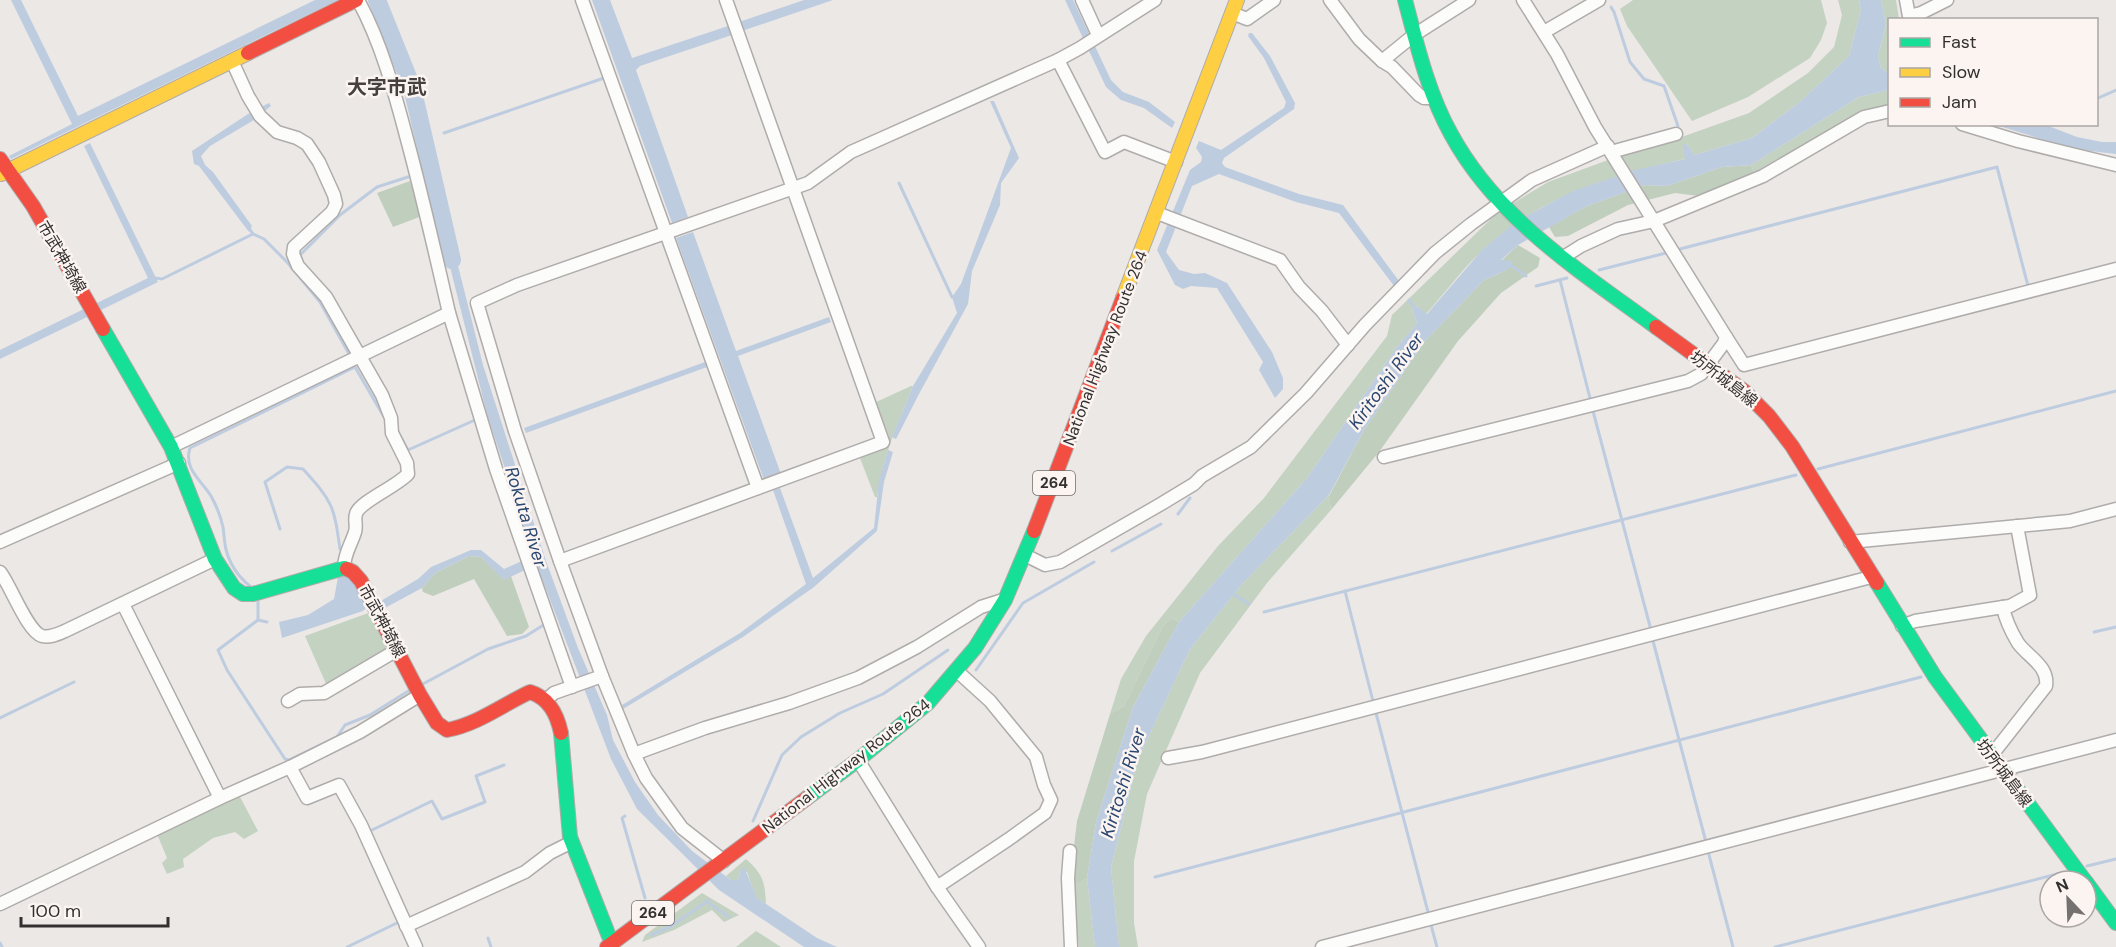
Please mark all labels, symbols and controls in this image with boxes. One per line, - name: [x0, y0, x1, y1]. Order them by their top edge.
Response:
- legend: [1888, 18, 2098, 126]
- text: Fast: [1942, 30, 1977, 54]
- text: Slow: [1942, 60, 1981, 84]
- district label: 大字市武: [347, 74, 427, 100]
- text: Jam: [1942, 90, 1977, 114]
- street label: 市武神埼線: [33, 217, 91, 297]
- street label: National Highway Route 264: [1058, 247, 1152, 449]
- water label: Kiritoshi River: [1343, 327, 1430, 434]
- street label: 坊所城島線: [1686, 346, 1762, 412]
- water label: Rokuta River: [499, 464, 553, 572]
- road number: 264: [1033, 471, 1075, 495]
- street label: 市武神埼線: [354, 581, 410, 661]
- street label: National Highway Route 264: [758, 694, 934, 838]
- water label: Kiritoshi River: [1095, 724, 1151, 841]
- street label: 坊所城島線: [1972, 735, 2036, 811]
- north arrow: [2038, 869, 2098, 929]
- text: N: [2053, 874, 2072, 898]
- scale bar: [21, 890, 168, 928]
- text: 100 m: [30, 899, 81, 923]
- road number: 264: [632, 901, 674, 925]

